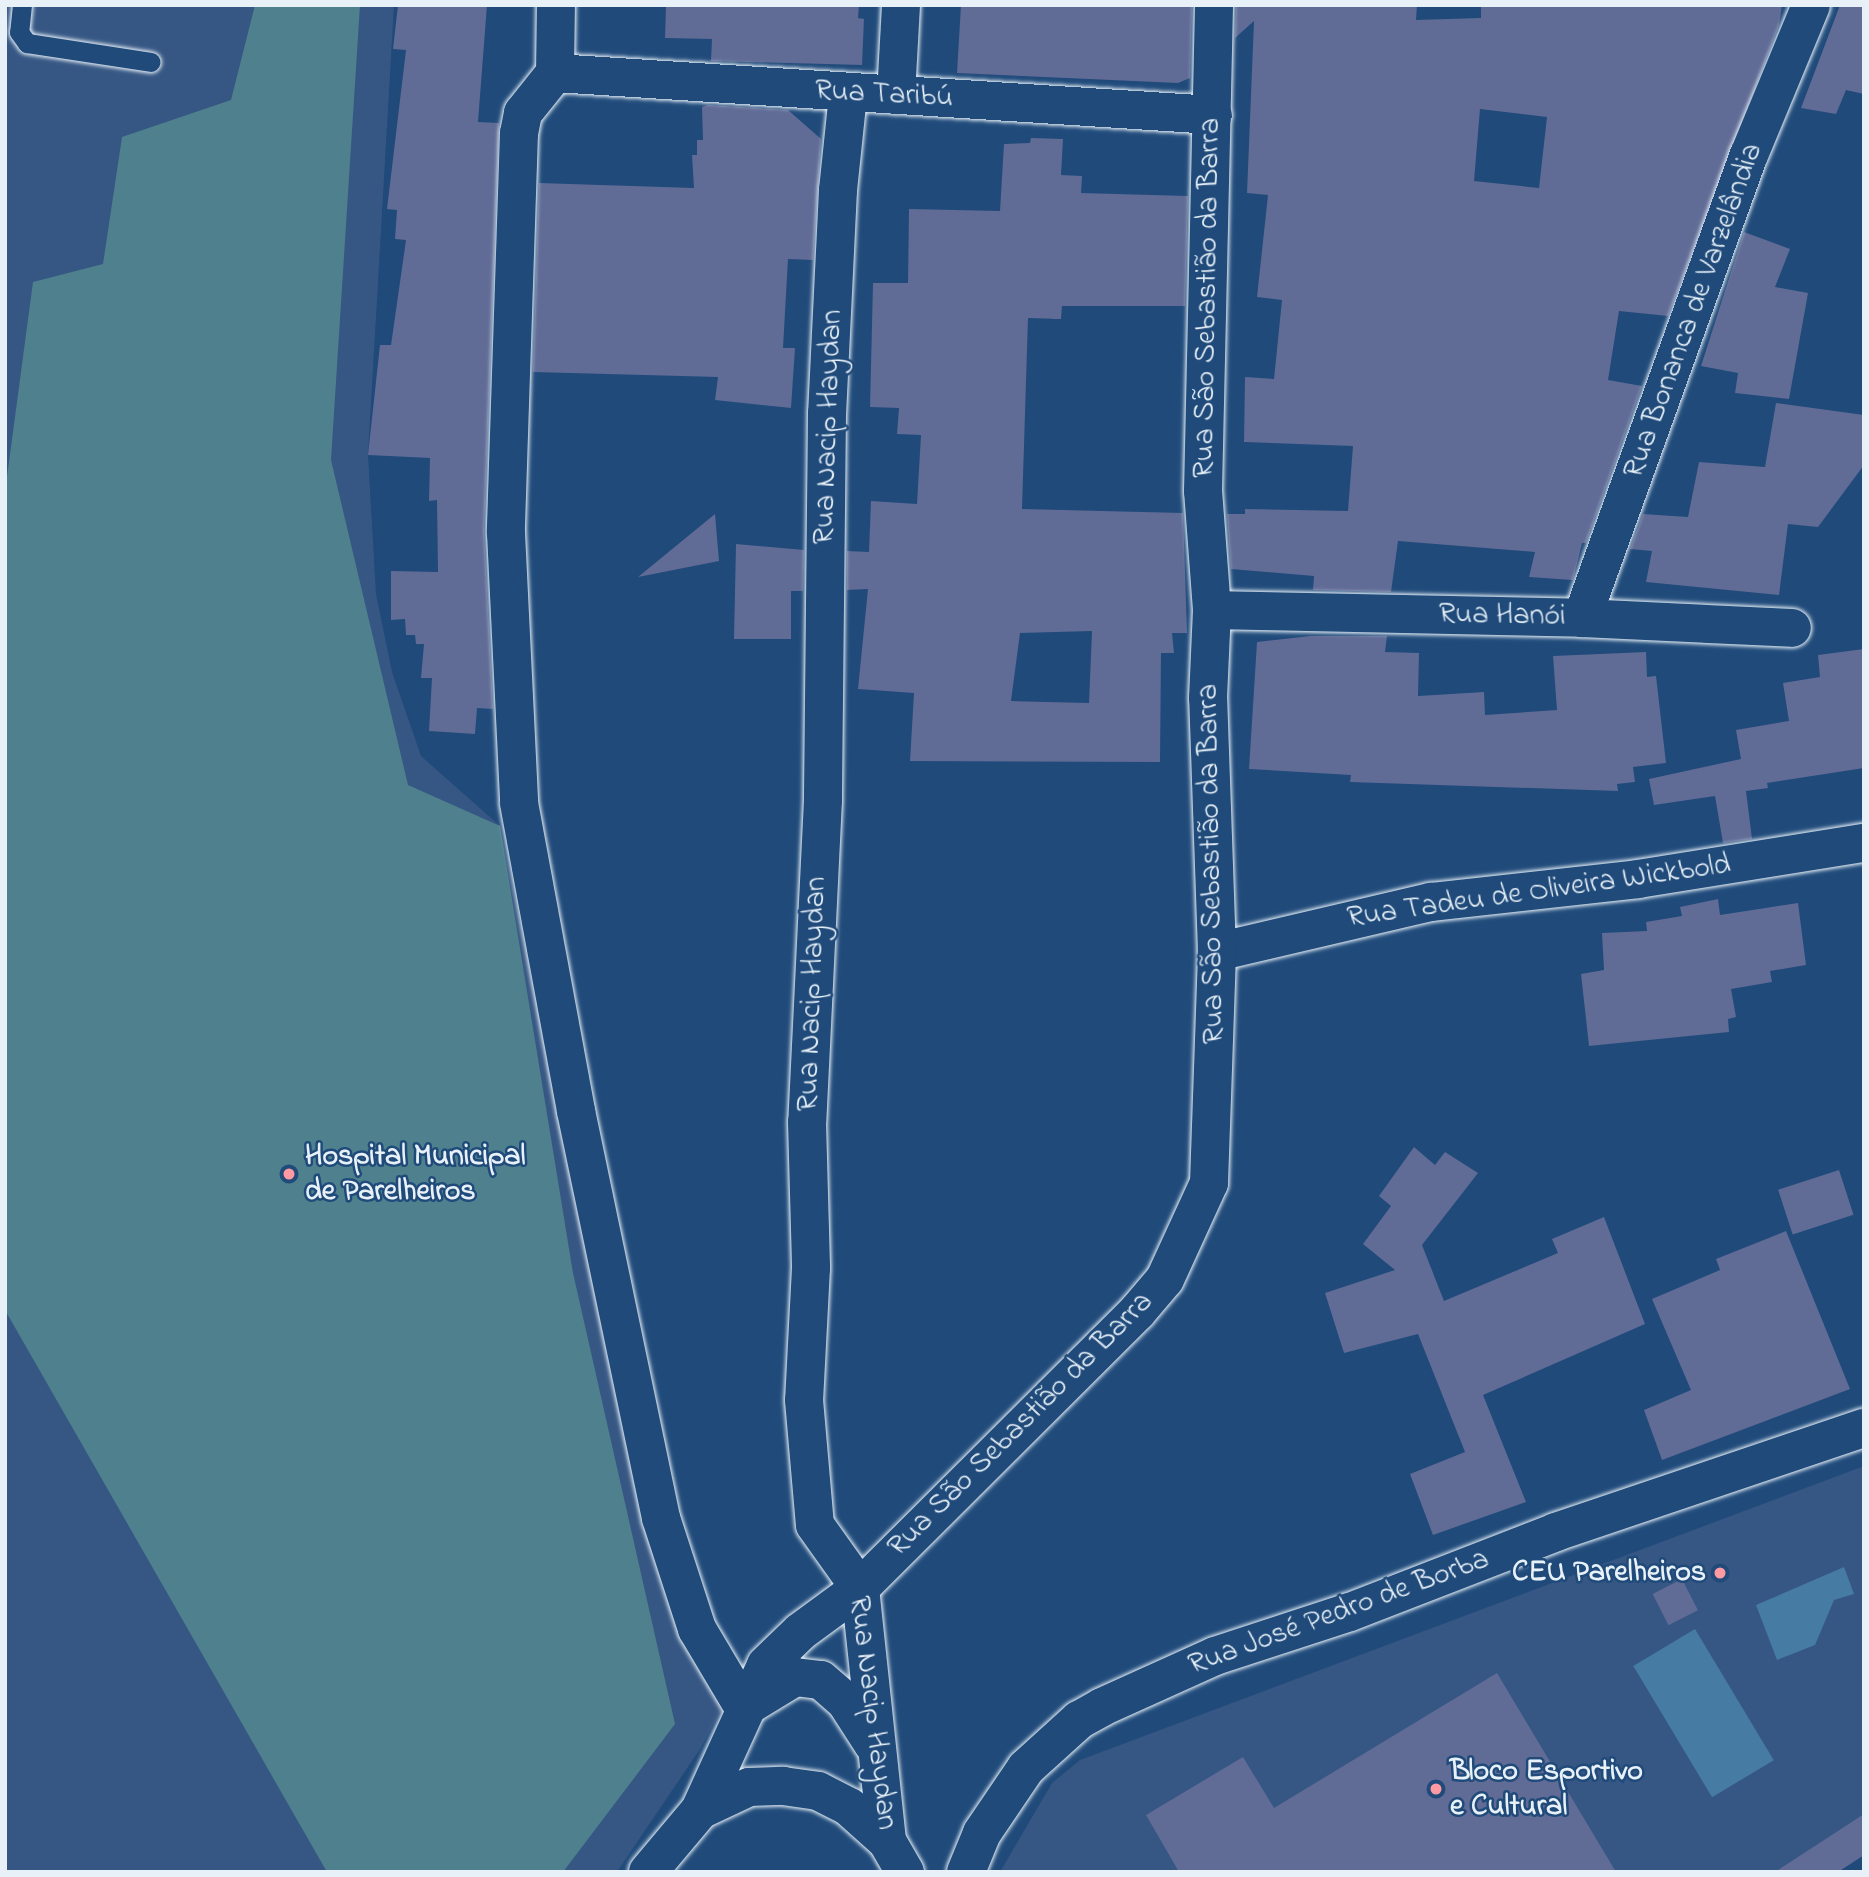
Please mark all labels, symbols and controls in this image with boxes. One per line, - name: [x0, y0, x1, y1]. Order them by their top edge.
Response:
- street label: Rua Taribú: [814, 73, 954, 117]
- street label: Rua São Sebastião da Barra: [1187, 118, 1229, 478]
- street label: Rua Bonanca de Varzelândia: [1617, 139, 1771, 483]
- street label: Rua Nacip Haydan: [807, 309, 851, 545]
- street label: Rua Hanói: [1438, 597, 1566, 635]
- street label: Rua São Sebastião da Barra: [1191, 684, 1233, 1044]
- street label: Rua Tadeu de Oliveira Wickbold: [1345, 847, 1733, 937]
- street label: Rua Nacip Haydan: [791, 876, 835, 1112]
- place label: Hospital Municipal de Parelheiros: [305, 1139, 526, 1210]
- marker: Hospital Municipal de Parelheiros: [279, 1164, 299, 1184]
- street label: Rua São Sebastião da Barra: [881, 1285, 1161, 1565]
- street label: Rua José Pedro de Borba: [1184, 1542, 1494, 1684]
- place label: CEU Parelheiros: [1512, 1555, 1706, 1591]
- marker: CEU Parelheiros: [1712, 1565, 1728, 1581]
- street label: Rua Nacip Haydan: [840, 1594, 904, 1832]
- place label: Bloco Esportivo e Cultural: [1450, 1754, 1643, 1824]
- marker: Bloco Esportivo e Cultural: [1428, 1781, 1444, 1797]

